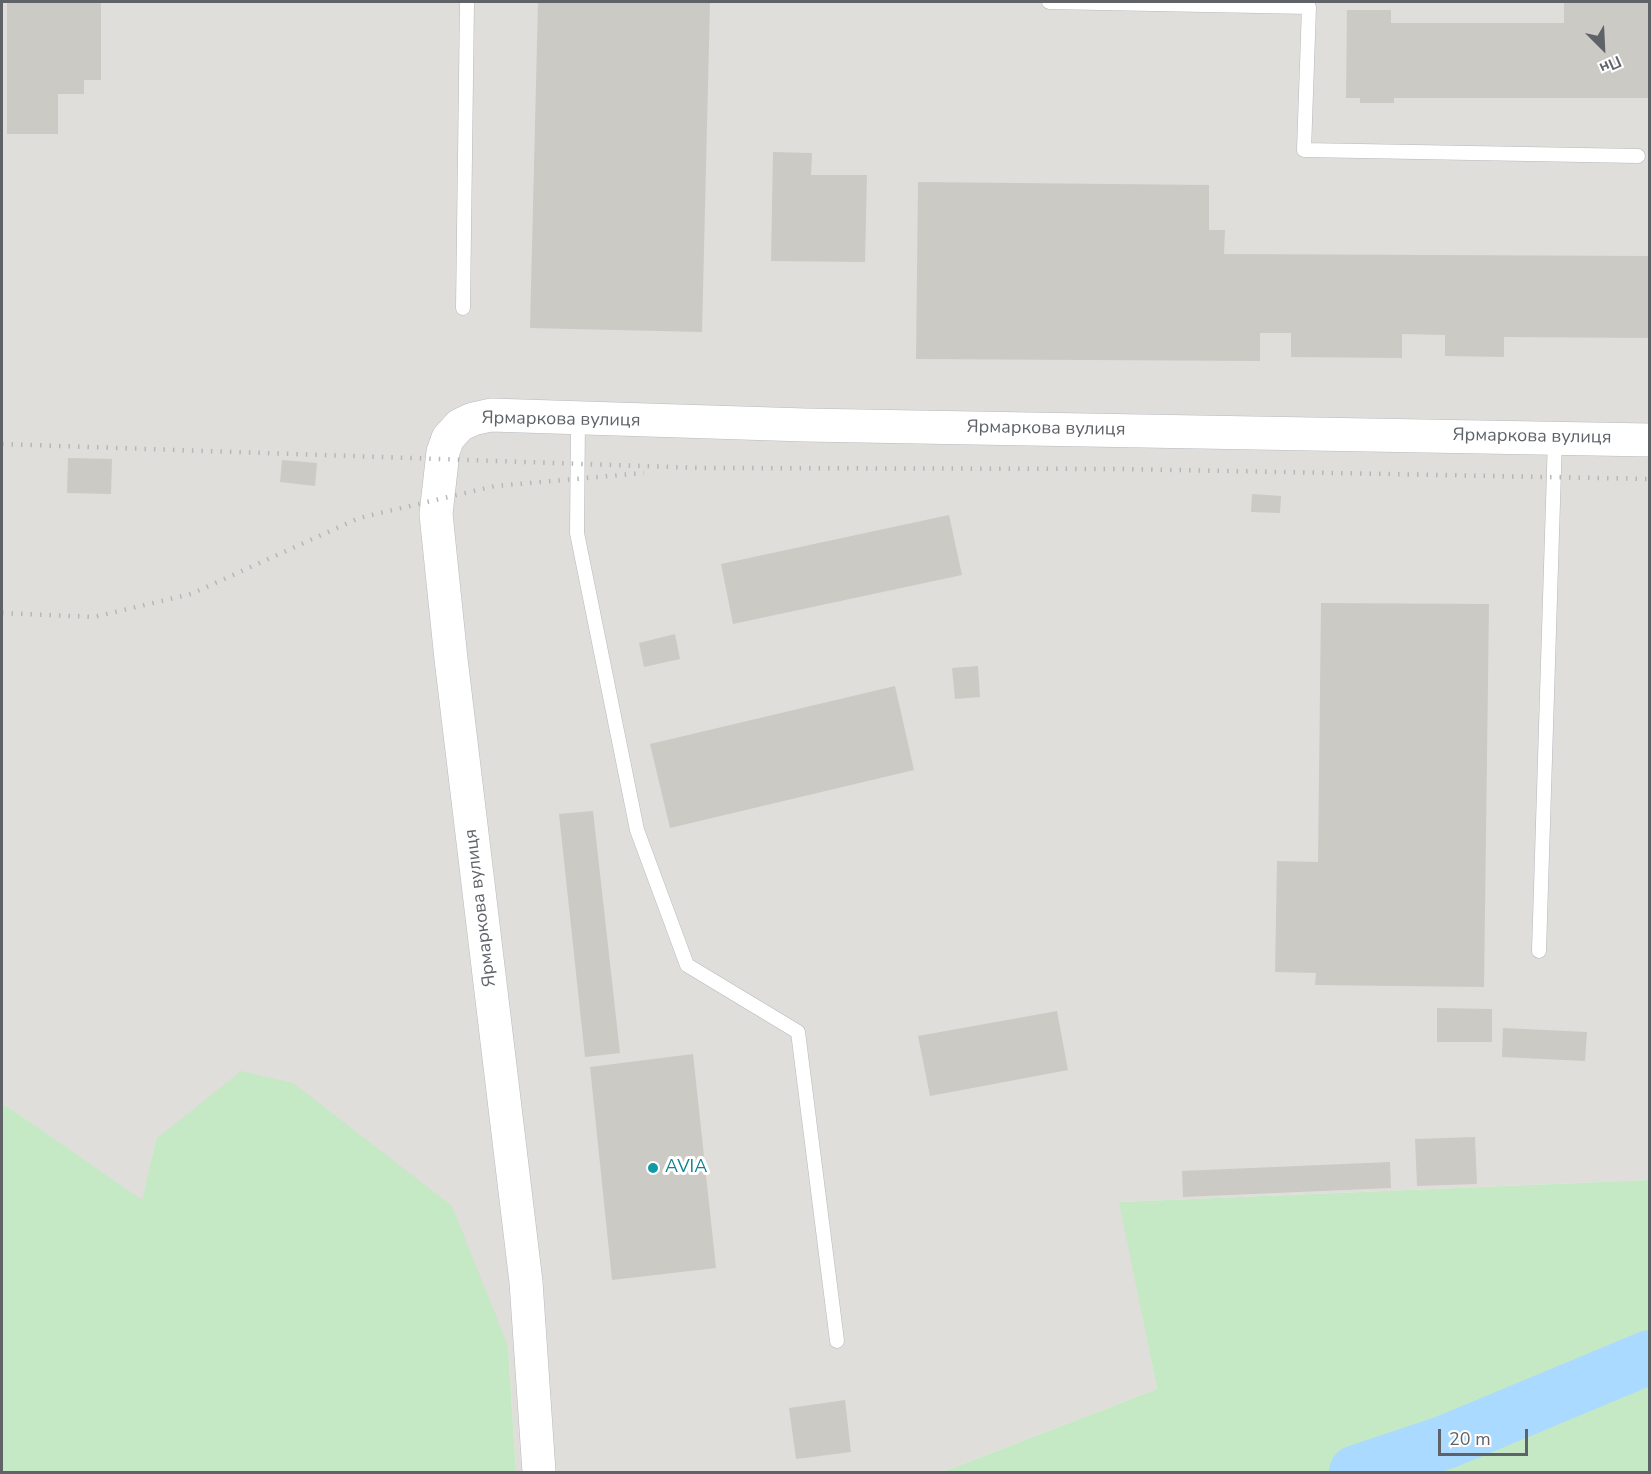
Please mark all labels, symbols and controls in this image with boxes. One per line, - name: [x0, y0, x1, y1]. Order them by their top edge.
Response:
- north arrow: [1573, 18, 1633, 78]
- text: Пн: [1596, 50, 1625, 79]
- street label: Ярмаркова вулиця: [481, 408, 641, 432]
- street label: Ярмаркова вулиця: [966, 417, 1126, 441]
- street label: Ярмаркова вулиця: [1452, 425, 1612, 449]
- street label: Ярмаркова вулиця: [461, 828, 501, 988]
- place label: AVIA: [665, 1157, 707, 1179]
- marker: AVIA: [646, 1161, 660, 1175]
- scale bar: [1441, 1417, 1531, 1455]
- text: 20 m: [1449, 1427, 1491, 1451]

